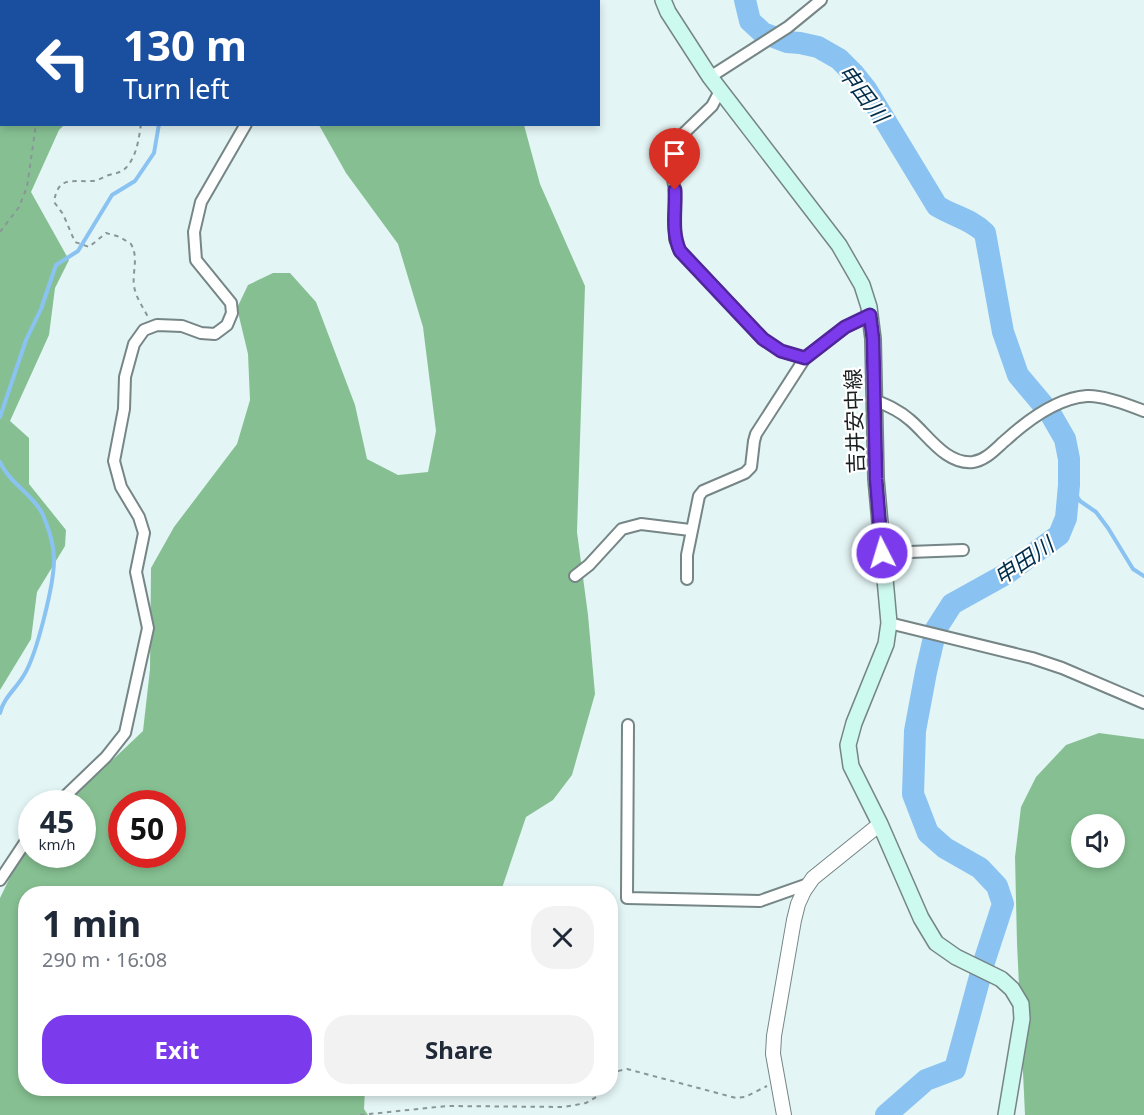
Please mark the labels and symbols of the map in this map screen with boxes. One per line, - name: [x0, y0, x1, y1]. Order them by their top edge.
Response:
- water label: 申田川: [832, 58, 897, 130]
- pin: [649, 128, 700, 190]
- street label: 吉井安中線: [838, 368, 870, 474]
- position arrow: [850, 521, 914, 585]
- water label: 申田川: [987, 528, 1060, 591]
- speed limit sign: 50: [108, 790, 186, 868]

